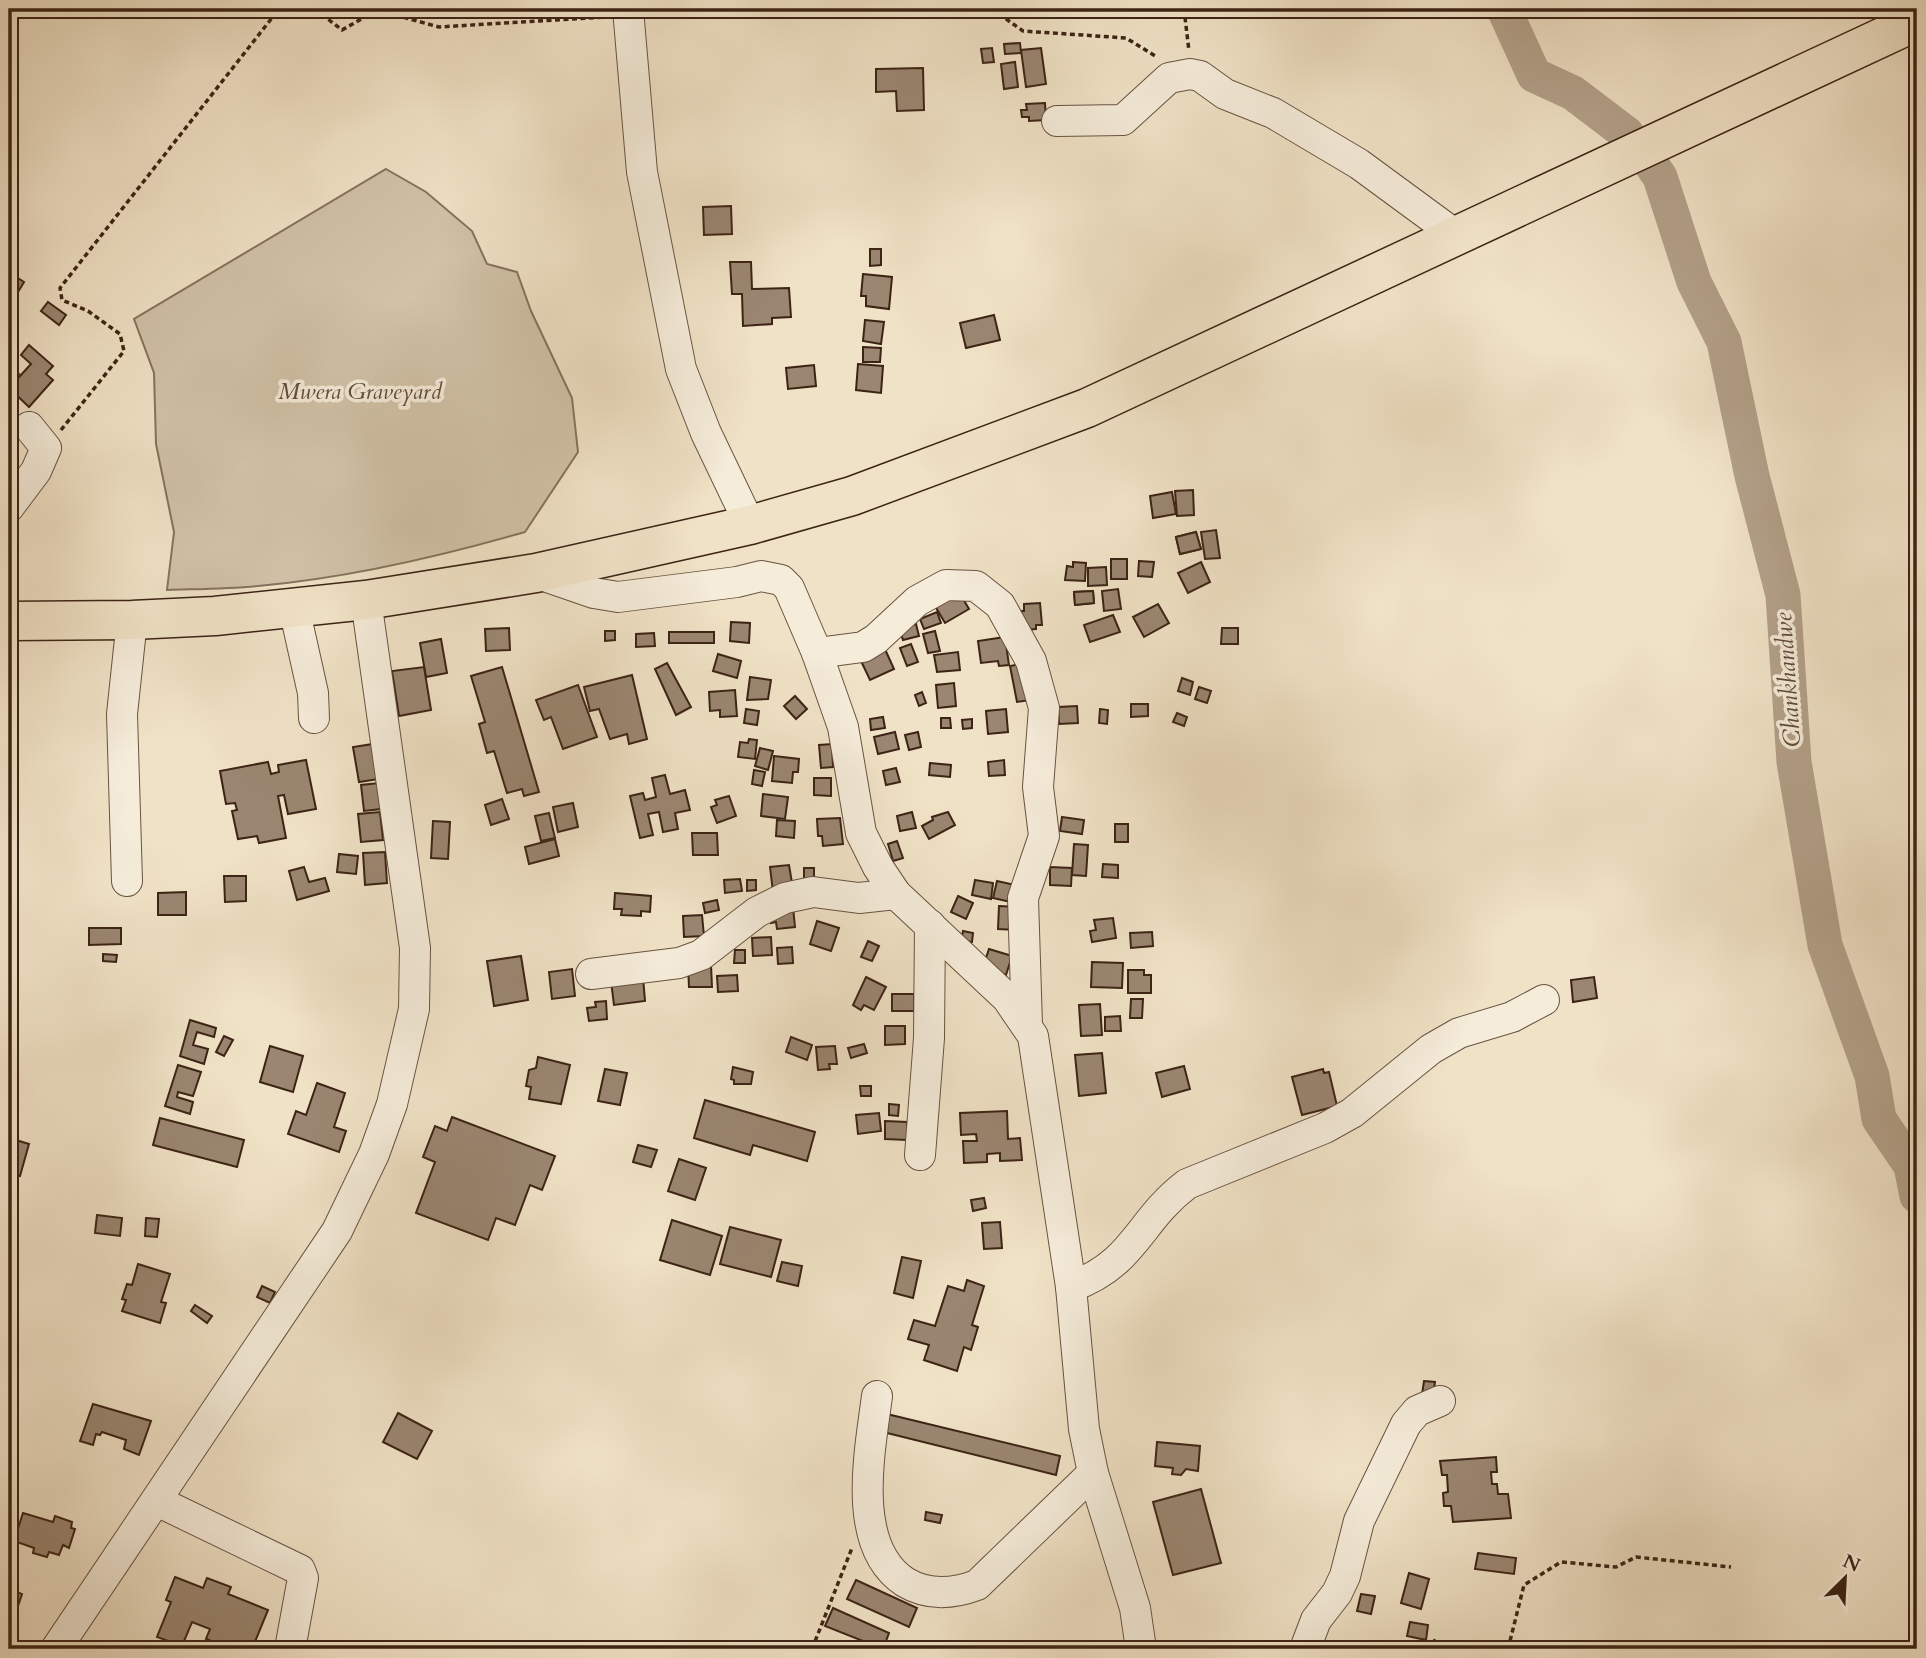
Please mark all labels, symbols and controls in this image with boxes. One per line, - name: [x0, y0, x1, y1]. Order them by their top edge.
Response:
- park label: Mwera Graveyard: [278, 376, 443, 407]
- water label: Chankhandwe: [1767, 611, 1809, 749]
- north arrow: [1811, 1542, 1881, 1612]
- text: N: [1839, 1548, 1865, 1579]

